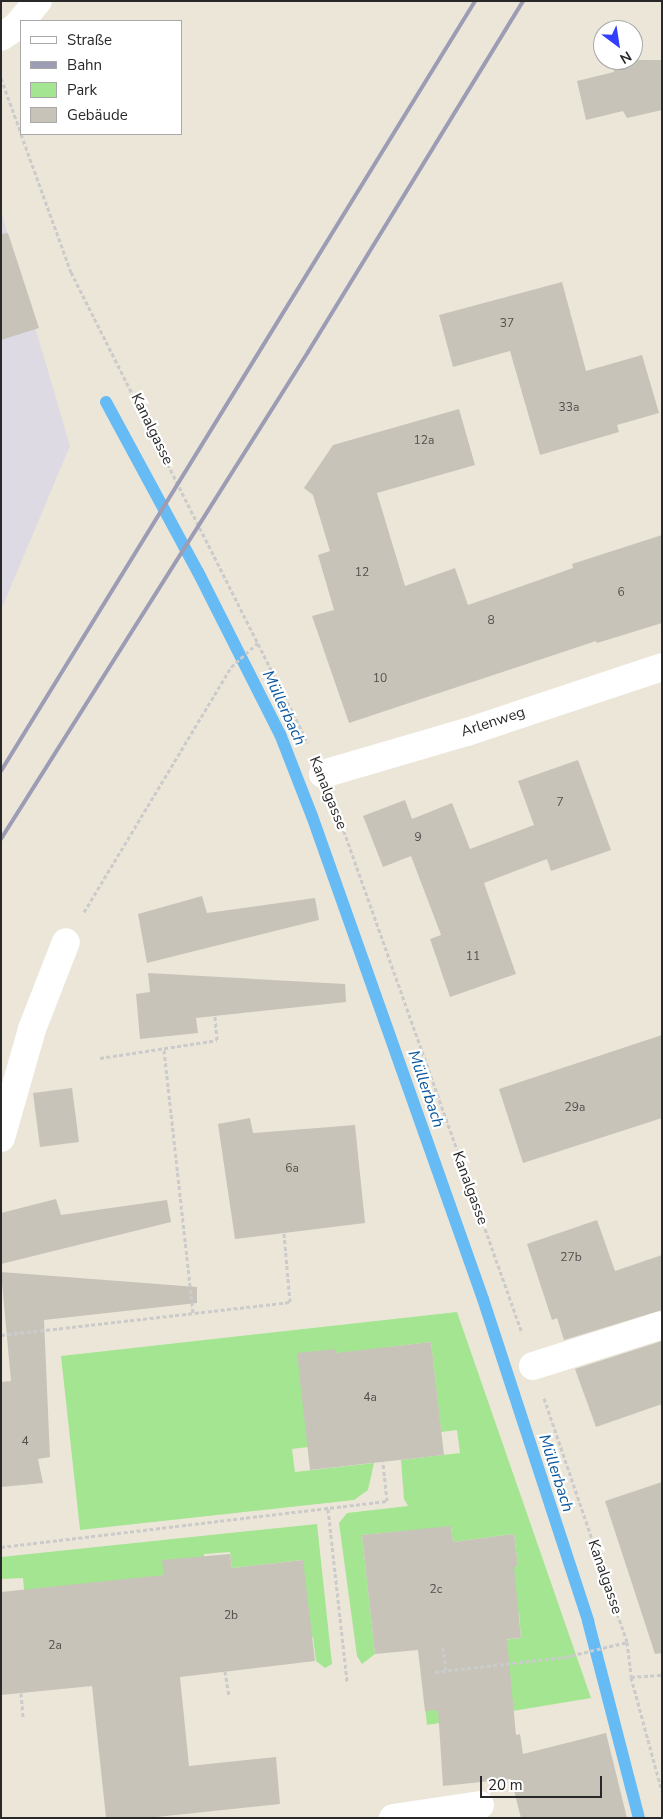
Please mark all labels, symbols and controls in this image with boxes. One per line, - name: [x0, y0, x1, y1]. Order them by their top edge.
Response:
- legend: [20, 20, 182, 135]
- north arrow: [593, 20, 643, 70]
- text: Straße: [67, 30, 112, 50]
- text: N: [616, 47, 635, 68]
- text: Bahn: [67, 55, 102, 75]
- text: Park: [67, 80, 97, 100]
- text: Gebäude: [67, 105, 128, 125]
- house number: 37: [500, 317, 514, 331]
- street label: Kanalgasse: [127, 390, 177, 468]
- house number: 33a: [559, 401, 579, 415]
- house number: 12a: [414, 434, 434, 448]
- house number: 12: [355, 566, 369, 580]
- house number: 6: [617, 586, 625, 600]
- house number: 8: [487, 614, 495, 628]
- water label: Müllerbach: [258, 667, 310, 749]
- house number: 10: [373, 672, 387, 686]
- street label: Arlenweg: [459, 703, 527, 741]
- street label: Kanalgasse: [305, 754, 351, 832]
- house number: 7: [556, 796, 564, 810]
- house number: 9: [414, 831, 422, 845]
- house number: 11: [466, 950, 480, 964]
- water label: Müllerbach: [404, 1048, 448, 1130]
- house number: 29a: [565, 1101, 585, 1115]
- street label: Kanalgasse: [448, 1149, 492, 1227]
- house number: 6a: [285, 1162, 299, 1176]
- house number: 27b: [560, 1251, 582, 1265]
- house number: 4a: [363, 1391, 377, 1405]
- water label: Müllerbach: [534, 1432, 578, 1514]
- house number: 4: [21, 1435, 29, 1449]
- street label: Kanalgasse: [584, 1538, 626, 1616]
- house number: 2c: [430, 1583, 442, 1597]
- house number: 2b: [224, 1609, 238, 1623]
- house number: 2a: [48, 1639, 62, 1653]
- scale bar: [483, 1766, 606, 1798]
- text: 20 m: [488, 1775, 523, 1795]

